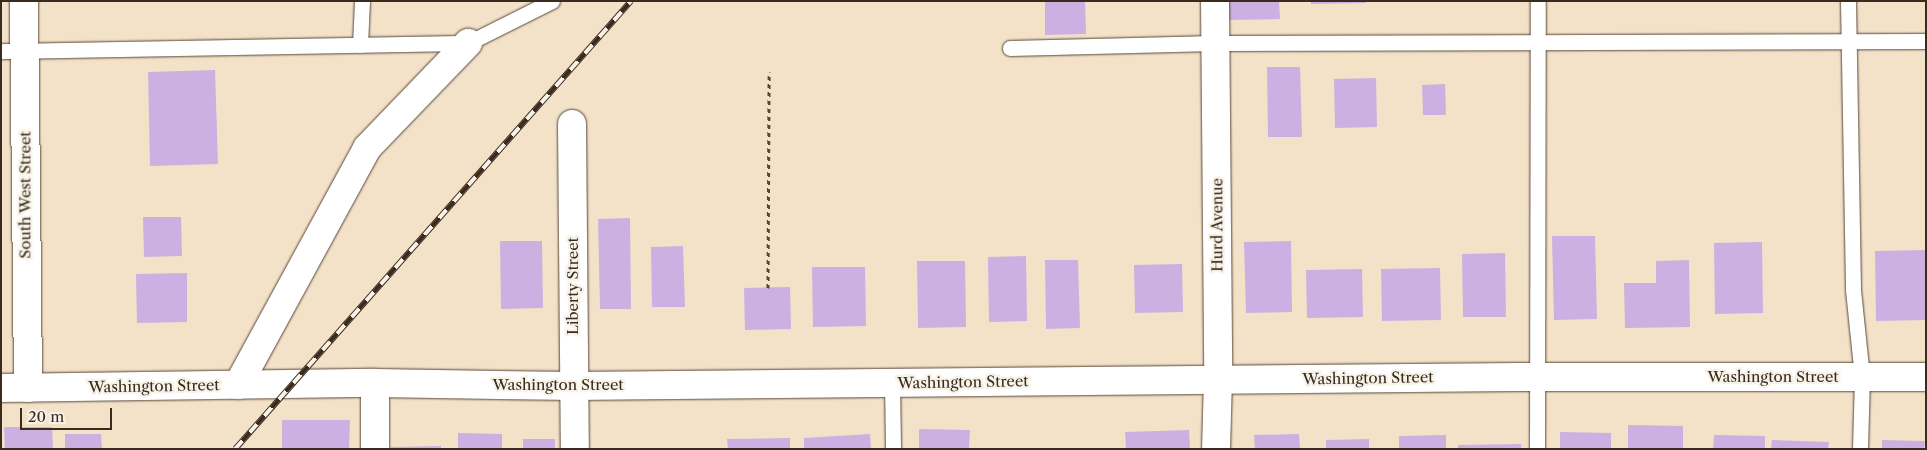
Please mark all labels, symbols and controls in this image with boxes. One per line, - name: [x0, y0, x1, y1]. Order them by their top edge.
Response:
- street label: South West Street: [16, 131, 34, 259]
- street label: Hurd Avenue: [1208, 178, 1226, 272]
- street label: Liberty Street: [564, 237, 582, 335]
- street label: Washington Street: [1302, 368, 1434, 388]
- street label: Washington Street: [1707, 368, 1839, 386]
- street label: Washington Street: [897, 372, 1029, 392]
- street label: Washington Street: [88, 376, 220, 396]
- street label: Washington Street: [492, 376, 624, 394]
- scale bar: [22, 398, 115, 430]
- text: 20 m: [28, 407, 64, 426]

